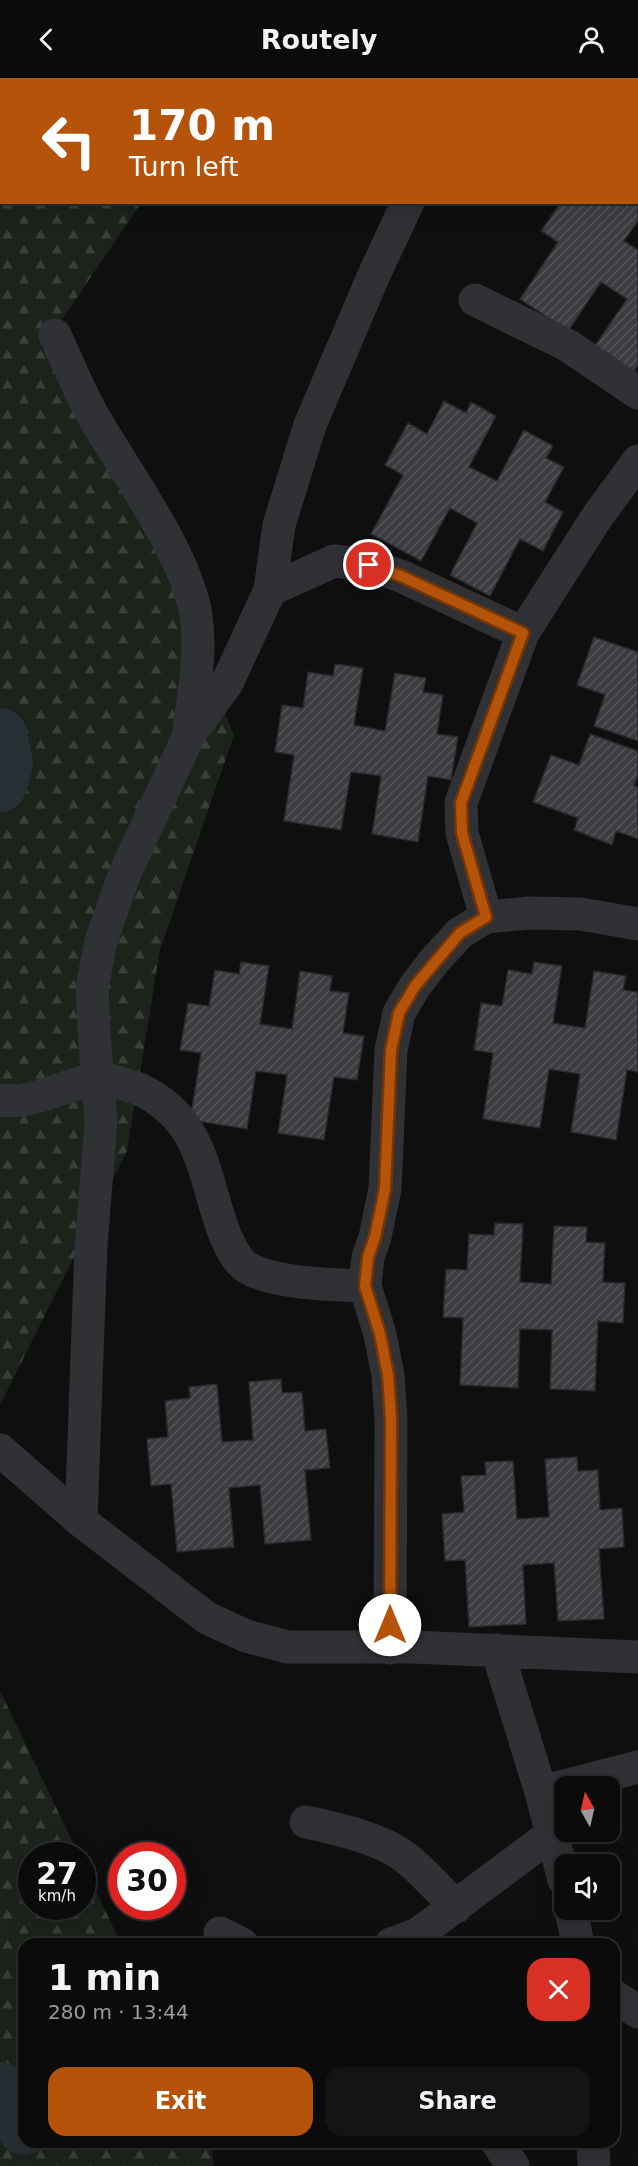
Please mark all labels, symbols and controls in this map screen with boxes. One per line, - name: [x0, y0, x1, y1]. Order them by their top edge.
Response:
- icon: back: [30, 23, 63, 56]
- icon: person: [575, 23, 608, 56]
- text: Routely: [261, 24, 377, 55]
- text: 170 m: [129, 101, 275, 150]
- icon: left: [30, 102, 108, 180]
- text: Turn left: [129, 151, 239, 182]
- pin: [343, 539, 394, 590]
- icon: arrive: [352, 548, 385, 581]
- position arrow: [358, 1593, 422, 1657]
- north arrow: [554, 1776, 620, 1842]
- map controls: [554, 1776, 620, 1920]
- speed limit sign: 30: [108, 1842, 186, 1920]
- button: sound: [554, 1854, 620, 1920]
- text: 27: [36, 1856, 78, 1891]
- text: km/h: [38, 1887, 76, 1905]
- text: 1 min: [48, 1957, 161, 1998]
- button: close: [527, 1958, 590, 2021]
- text: 280 m · 13:44: [48, 2000, 189, 2024]
- button: Exit: [48, 2067, 313, 2136]
- button: Share: [325, 2067, 590, 2136]

